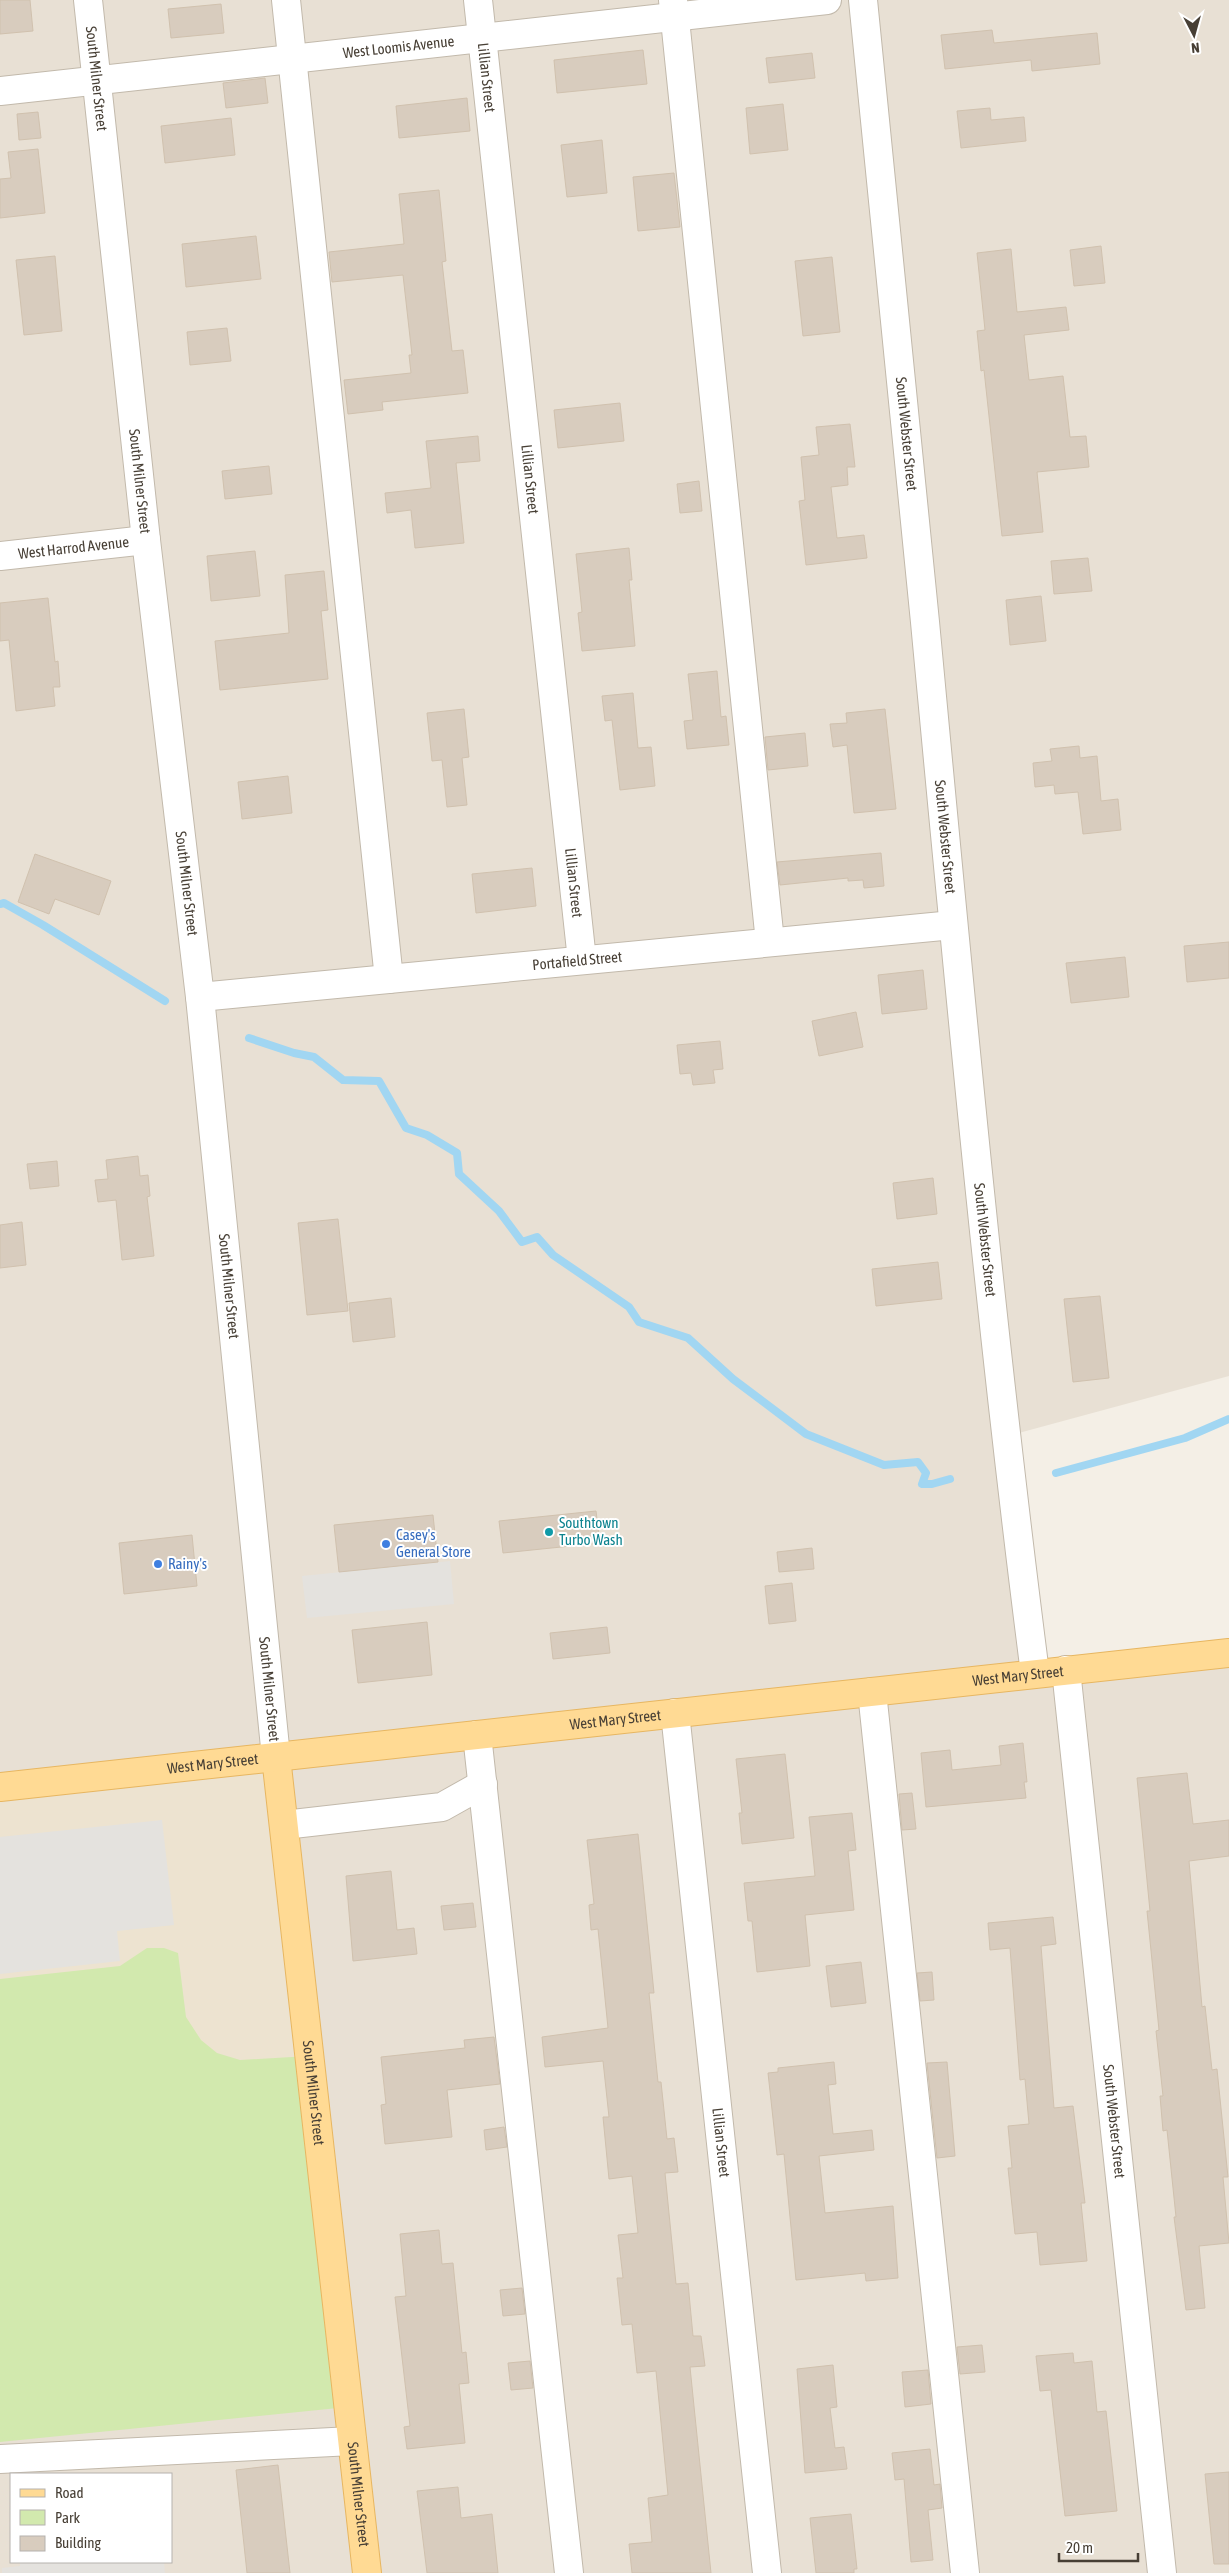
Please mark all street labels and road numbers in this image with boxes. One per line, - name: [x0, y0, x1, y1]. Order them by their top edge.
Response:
- street label: South Milner Street: [83, 25, 111, 132]
- street label: West Loomis Avenue: [342, 32, 455, 61]
- street label: Lillian Street: [475, 42, 499, 113]
- street label: South Webster Street: [893, 376, 921, 492]
- street label: South Milner Street: [126, 428, 154, 534]
- street label: Lillian Street: [518, 443, 543, 515]
- street label: West Harrod Avenue: [17, 533, 130, 562]
- street label: South Webster Street: [932, 779, 960, 895]
- street label: South Milner Street: [172, 830, 202, 937]
- street label: Lillian Street: [562, 847, 586, 918]
- street label: Portafield Street: [532, 948, 623, 973]
- street label: South Webster Street: [971, 1182, 1000, 1298]
- street label: South Milner Street: [216, 1233, 243, 1339]
- street label: South Milner Street: [256, 1636, 283, 1742]
- street label: West Mary Street: [971, 1662, 1064, 1689]
- street label: West Mary Street: [569, 1706, 662, 1733]
- street label: West Mary Street: [166, 1750, 259, 1777]
- street label: South Milner Street: [300, 2040, 328, 2146]
- street label: South Webster Street: [1100, 2064, 1129, 2179]
- street label: Lillian Street: [709, 2107, 734, 2178]
- street label: South Milner Street: [344, 2441, 373, 2548]

